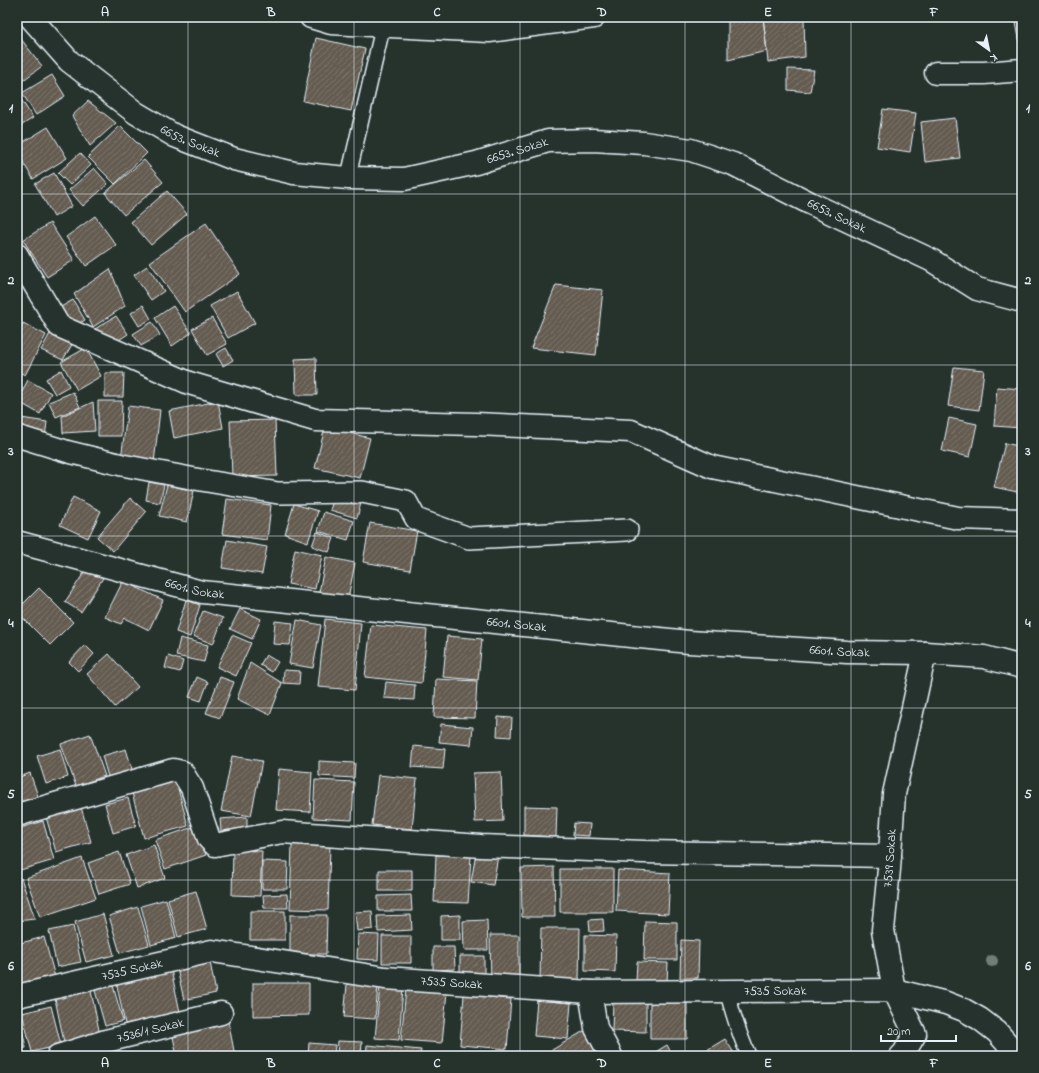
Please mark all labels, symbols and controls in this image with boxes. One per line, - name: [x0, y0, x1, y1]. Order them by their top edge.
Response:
- text: A: [101, 3, 109, 22]
- text: B: [266, 3, 276, 22]
- text: C: [433, 3, 441, 22]
- text: D: [596, 3, 607, 22]
- text: E: [764, 3, 772, 22]
- text: F: [929, 3, 939, 22]
- north arrow: [969, 30, 1009, 70]
- text: K: [987, 49, 1000, 66]
- text: 1: [9, 99, 14, 118]
- text: 1: [1026, 99, 1031, 118]
- street label: 6653. Sokak: [157, 120, 223, 162]
- street label: 6653. Sokak: [484, 132, 551, 169]
- street label: 6653. Sokak: [804, 194, 870, 238]
- text: 2: [7, 271, 15, 290]
- text: 2: [1024, 271, 1032, 290]
- text: 3: [7, 442, 14, 461]
- text: 3: [1024, 442, 1031, 461]
- street label: 6601. Sokak: [163, 573, 226, 604]
- street label: 6601. Sokak: [486, 612, 548, 637]
- text: 4: [7, 614, 14, 633]
- text: 4: [1024, 614, 1031, 633]
- street label: 6601. Sokak: [809, 640, 870, 662]
- text: 5: [7, 785, 15, 804]
- text: 5: [1024, 785, 1032, 804]
- street label: 7539 Sokak: [878, 828, 901, 888]
- street label: 7535 Sokak: [100, 953, 165, 986]
- text: 6: [7, 957, 14, 976]
- text: 6: [1024, 957, 1031, 976]
- street label: 7535 Sokak: [420, 971, 484, 994]
- street label: 7535 Sokak: [744, 981, 807, 1000]
- street label: 7536/1 Sokak: [115, 1013, 186, 1048]
- scale bar: [881, 1017, 956, 1043]
- text: 20 m: [887, 1023, 910, 1041]
- text: A: [101, 1054, 109, 1073]
- text: B: [266, 1054, 276, 1073]
- text: C: [433, 1054, 441, 1073]
- text: D: [596, 1054, 607, 1073]
- text: E: [764, 1054, 772, 1073]
- text: F: [929, 1054, 939, 1073]

